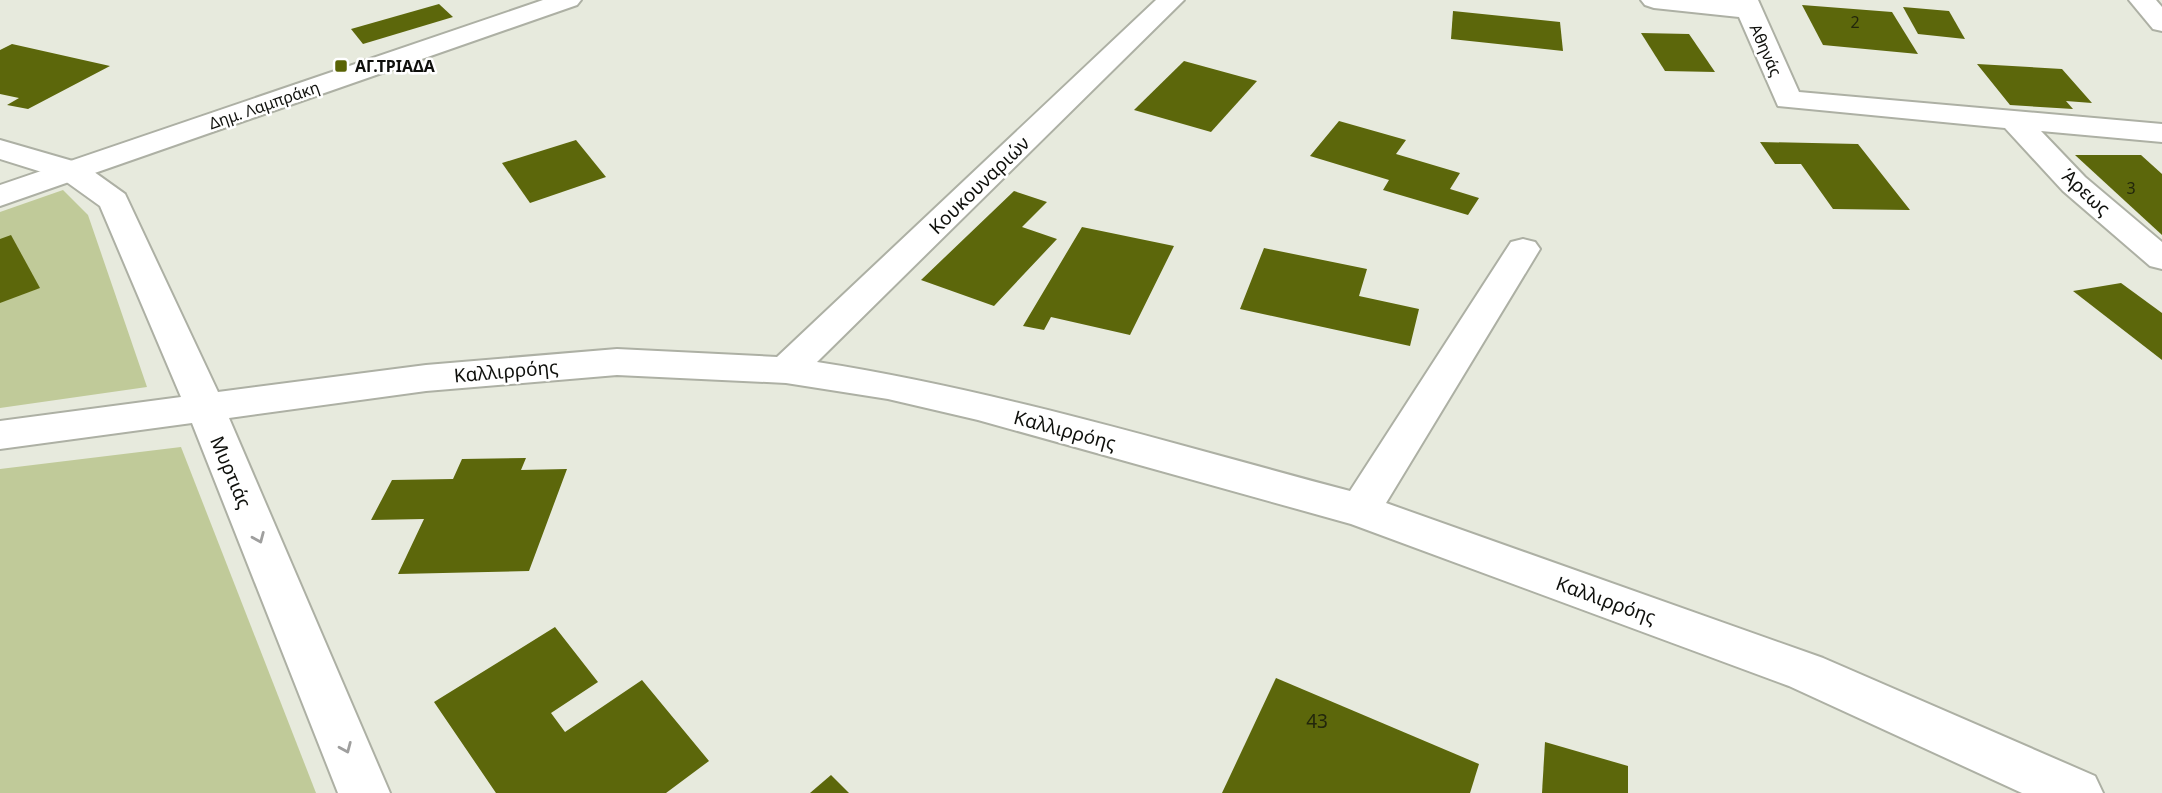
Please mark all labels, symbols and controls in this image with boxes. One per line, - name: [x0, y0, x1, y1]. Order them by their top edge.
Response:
- house number: 2: [1850, 11, 1860, 33]
- street label: Αθηνάς: [1745, 20, 1787, 80]
- place label: ΑΓ.ΤΡΙΑΔΑ: [355, 55, 436, 77]
- marker: ΑΓ.ΤΡΙΑΔΑ: [333, 58, 349, 74]
- street label: Δημ. Λαμπράκη: [206, 76, 322, 134]
- street label: Κουκουναριών: [923, 130, 1035, 240]
- street label: Άρεως: [2056, 163, 2116, 221]
- house number: 3: [2126, 177, 2136, 199]
- street label: Καλλιρρόης: [453, 353, 559, 389]
- street label: Καλλιρρόης: [1011, 404, 1119, 456]
- street label: Μυρτιάς: [204, 432, 258, 512]
- one-way arrow: [250, 532, 264, 544]
- street label: Καλλιρρόης: [1552, 570, 1660, 630]
- house number: 43: [1306, 708, 1328, 734]
- one-way arrow: [338, 741, 352, 754]

